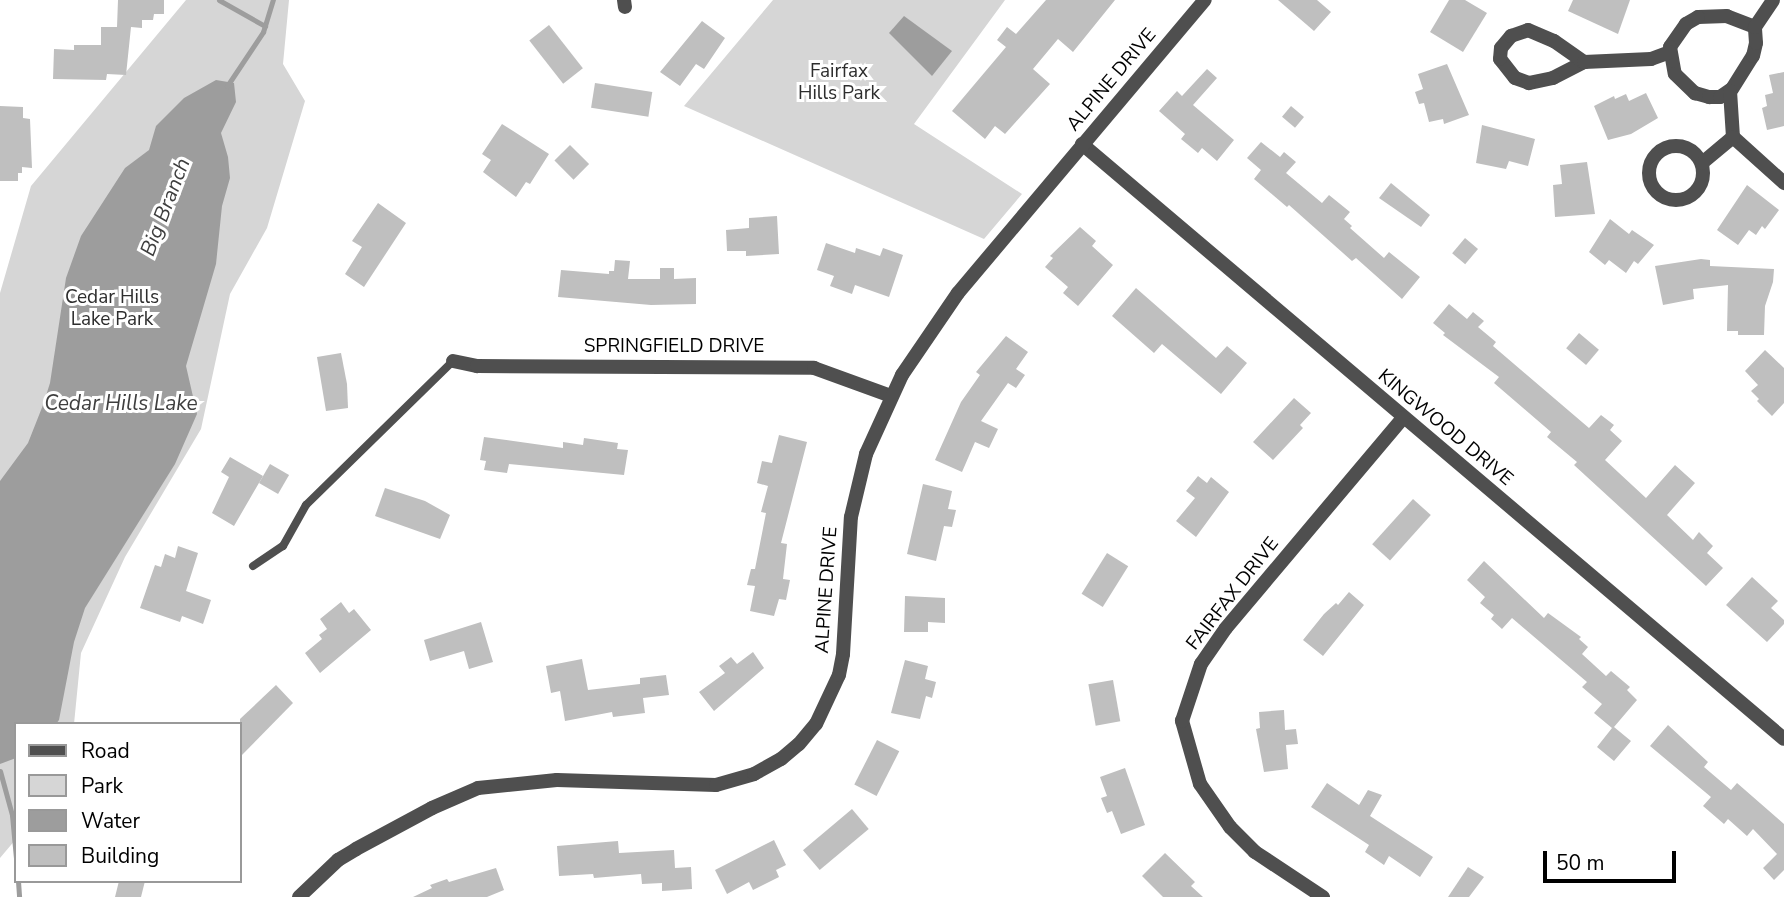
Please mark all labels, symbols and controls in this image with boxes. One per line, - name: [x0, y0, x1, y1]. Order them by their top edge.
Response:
- street label: ALPINE DRIVE: [1062, 24, 1162, 136]
- park label: Fairfax Hills Park: [798, 61, 880, 105]
- water label: Big Branch: [135, 154, 195, 260]
- park label: Cedar Hills Lake Park: [65, 287, 159, 331]
- street label: SPRINGFIELD DRIVE: [584, 336, 764, 358]
- street label: KINGWOOD DRIVE: [1373, 365, 1517, 491]
- water label: Cedar Hills Lake: [44, 390, 198, 416]
- street label: ALPINE DRIVE: [811, 526, 843, 654]
- street label: FAIRFAX DRIVE: [1182, 533, 1284, 655]
- legend: [14, 722, 242, 883]
- text: Road: [81, 737, 130, 765]
- text: Park: [81, 772, 123, 800]
- text: Water: [81, 807, 140, 835]
- scale bar: [1546, 838, 1679, 882]
- text: Building: [81, 842, 159, 870]
- text: 50 m: [1556, 849, 1605, 877]

